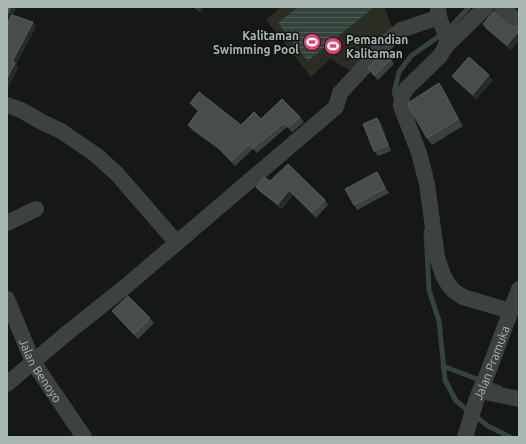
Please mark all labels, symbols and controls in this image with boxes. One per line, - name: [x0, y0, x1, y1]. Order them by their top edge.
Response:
- place label: Kalitaman Swimming Pool: [213, 29, 299, 56]
- sports icon: Kalitaman Swimming Pool: [302, 32, 322, 52]
- place label: Pemandian Kalitaman: [346, 33, 408, 60]
- sports icon: Pemandian Kalitaman: [323, 36, 343, 56]
- street label: Jalan Pramuka: [471, 324, 511, 401]
- street label: Jalan Benoyo: [17, 336, 65, 404]

